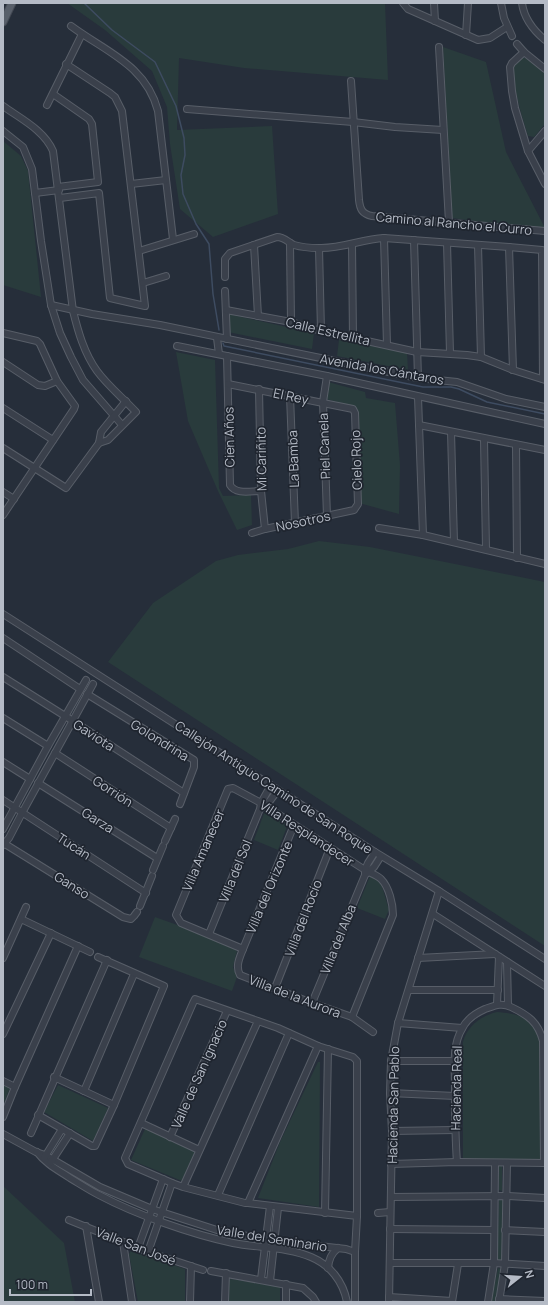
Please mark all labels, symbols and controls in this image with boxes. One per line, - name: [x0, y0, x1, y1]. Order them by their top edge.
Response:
- street label: Camino al Rancho el Curro: [375, 207, 533, 239]
- street label: Calle Estrellita: [284, 313, 372, 349]
- street label: Avenida los Cántaros: [319, 349, 446, 389]
- street label: El Rey: [272, 383, 310, 409]
- street label: Cien Años: [219, 406, 239, 467]
- street label: Piel Canela: [314, 413, 334, 479]
- street label: Mi Cariñito: [251, 426, 271, 491]
- street label: Cielo Rojo: [346, 429, 366, 490]
- street label: La Bamba: [283, 430, 303, 488]
- street label: Nosotros: [274, 506, 332, 536]
- street label: Gaviota: [70, 715, 118, 755]
- street label: Golondrina: [127, 715, 193, 765]
- street label: Callejón Antiguo Camino de San Roque: [172, 716, 377, 858]
- street label: Gorrión: [89, 771, 137, 811]
- street label: Villa Resplandecer: [256, 796, 358, 870]
- street label: Garza: [78, 803, 118, 837]
- street label: Villa Amanecer: [178, 806, 229, 894]
- street label: Tucán: [54, 828, 94, 864]
- street label: Villa del Sol: [214, 837, 256, 905]
- street label: Villa del Orizonte: [241, 838, 297, 936]
- street label: Ganso: [51, 867, 93, 903]
- street label: Villa del Rocío: [280, 877, 326, 959]
- street label: Villa del Alba: [316, 901, 360, 977]
- street label: Villa de la Aurora: [246, 970, 344, 1022]
- street label: Valle de San Ignacio: [167, 1016, 231, 1131]
- street label: Hacienda San Pablo: [383, 1046, 403, 1164]
- street label: Hacienda Real: [446, 1046, 466, 1130]
- street label: Valle del Seminario: [216, 1220, 329, 1256]
- street label: Valle San José: [93, 1222, 179, 1270]
- north arrow: [500, 1257, 540, 1297]
- text: N: [522, 1268, 538, 1280]
- scale bar: [10, 1271, 91, 1297]
- text: 100 m: [16, 1276, 48, 1293]

